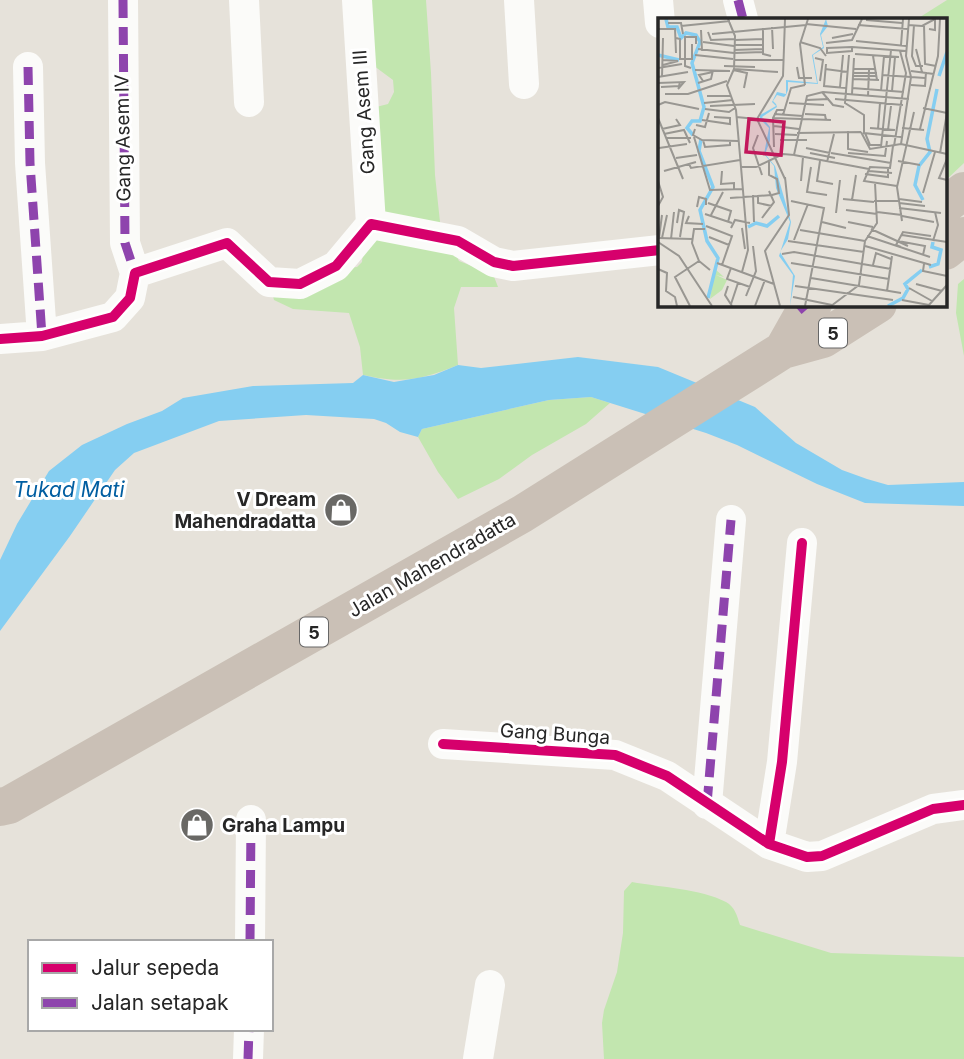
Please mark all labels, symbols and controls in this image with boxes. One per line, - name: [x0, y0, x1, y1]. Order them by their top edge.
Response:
- inset map: [658, 18, 946, 306]
- street label: Gang Asem III: [348, 49, 380, 175]
- street label: Gang Asem IV: [110, 74, 136, 202]
- road number: 5: [819, 318, 847, 348]
- water label: Tukad Mati: [13, 477, 125, 502]
- place label: V Dream Mahendradatta: [174, 488, 316, 533]
- shop icon: V Dream Mahendradatta: [322, 491, 360, 529]
- street label: Jalan Mahendradatta: [344, 508, 520, 622]
- road number: 5: [300, 618, 328, 646]
- street label: Gang Bunga: [499, 719, 611, 749]
- shop icon: Graha Lampu: [178, 806, 216, 844]
- place label: Graha Lampu: [222, 814, 345, 837]
- legend: [28, 940, 273, 1031]
- text: Jalur sepeda: [91, 955, 219, 980]
- text: Jalan setapak: [91, 990, 229, 1015]

